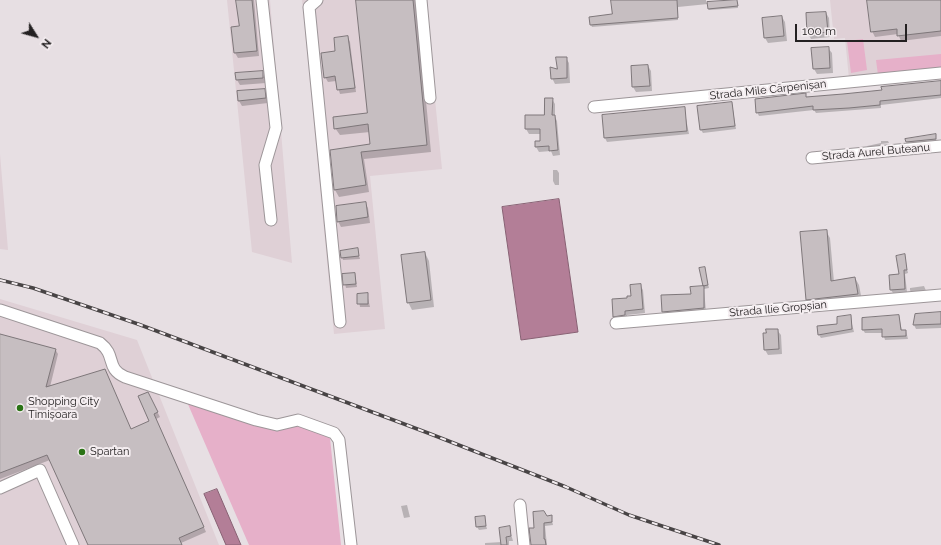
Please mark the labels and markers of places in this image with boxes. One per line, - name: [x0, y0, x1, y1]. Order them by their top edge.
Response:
- place label: Shopping City Timișoara: [28, 395, 99, 421]
- marker: Shopping City Timișoara: [15, 403, 25, 413]
- place label: Spartan: [90, 445, 129, 459]
- marker: Spartan: [77, 447, 87, 457]

